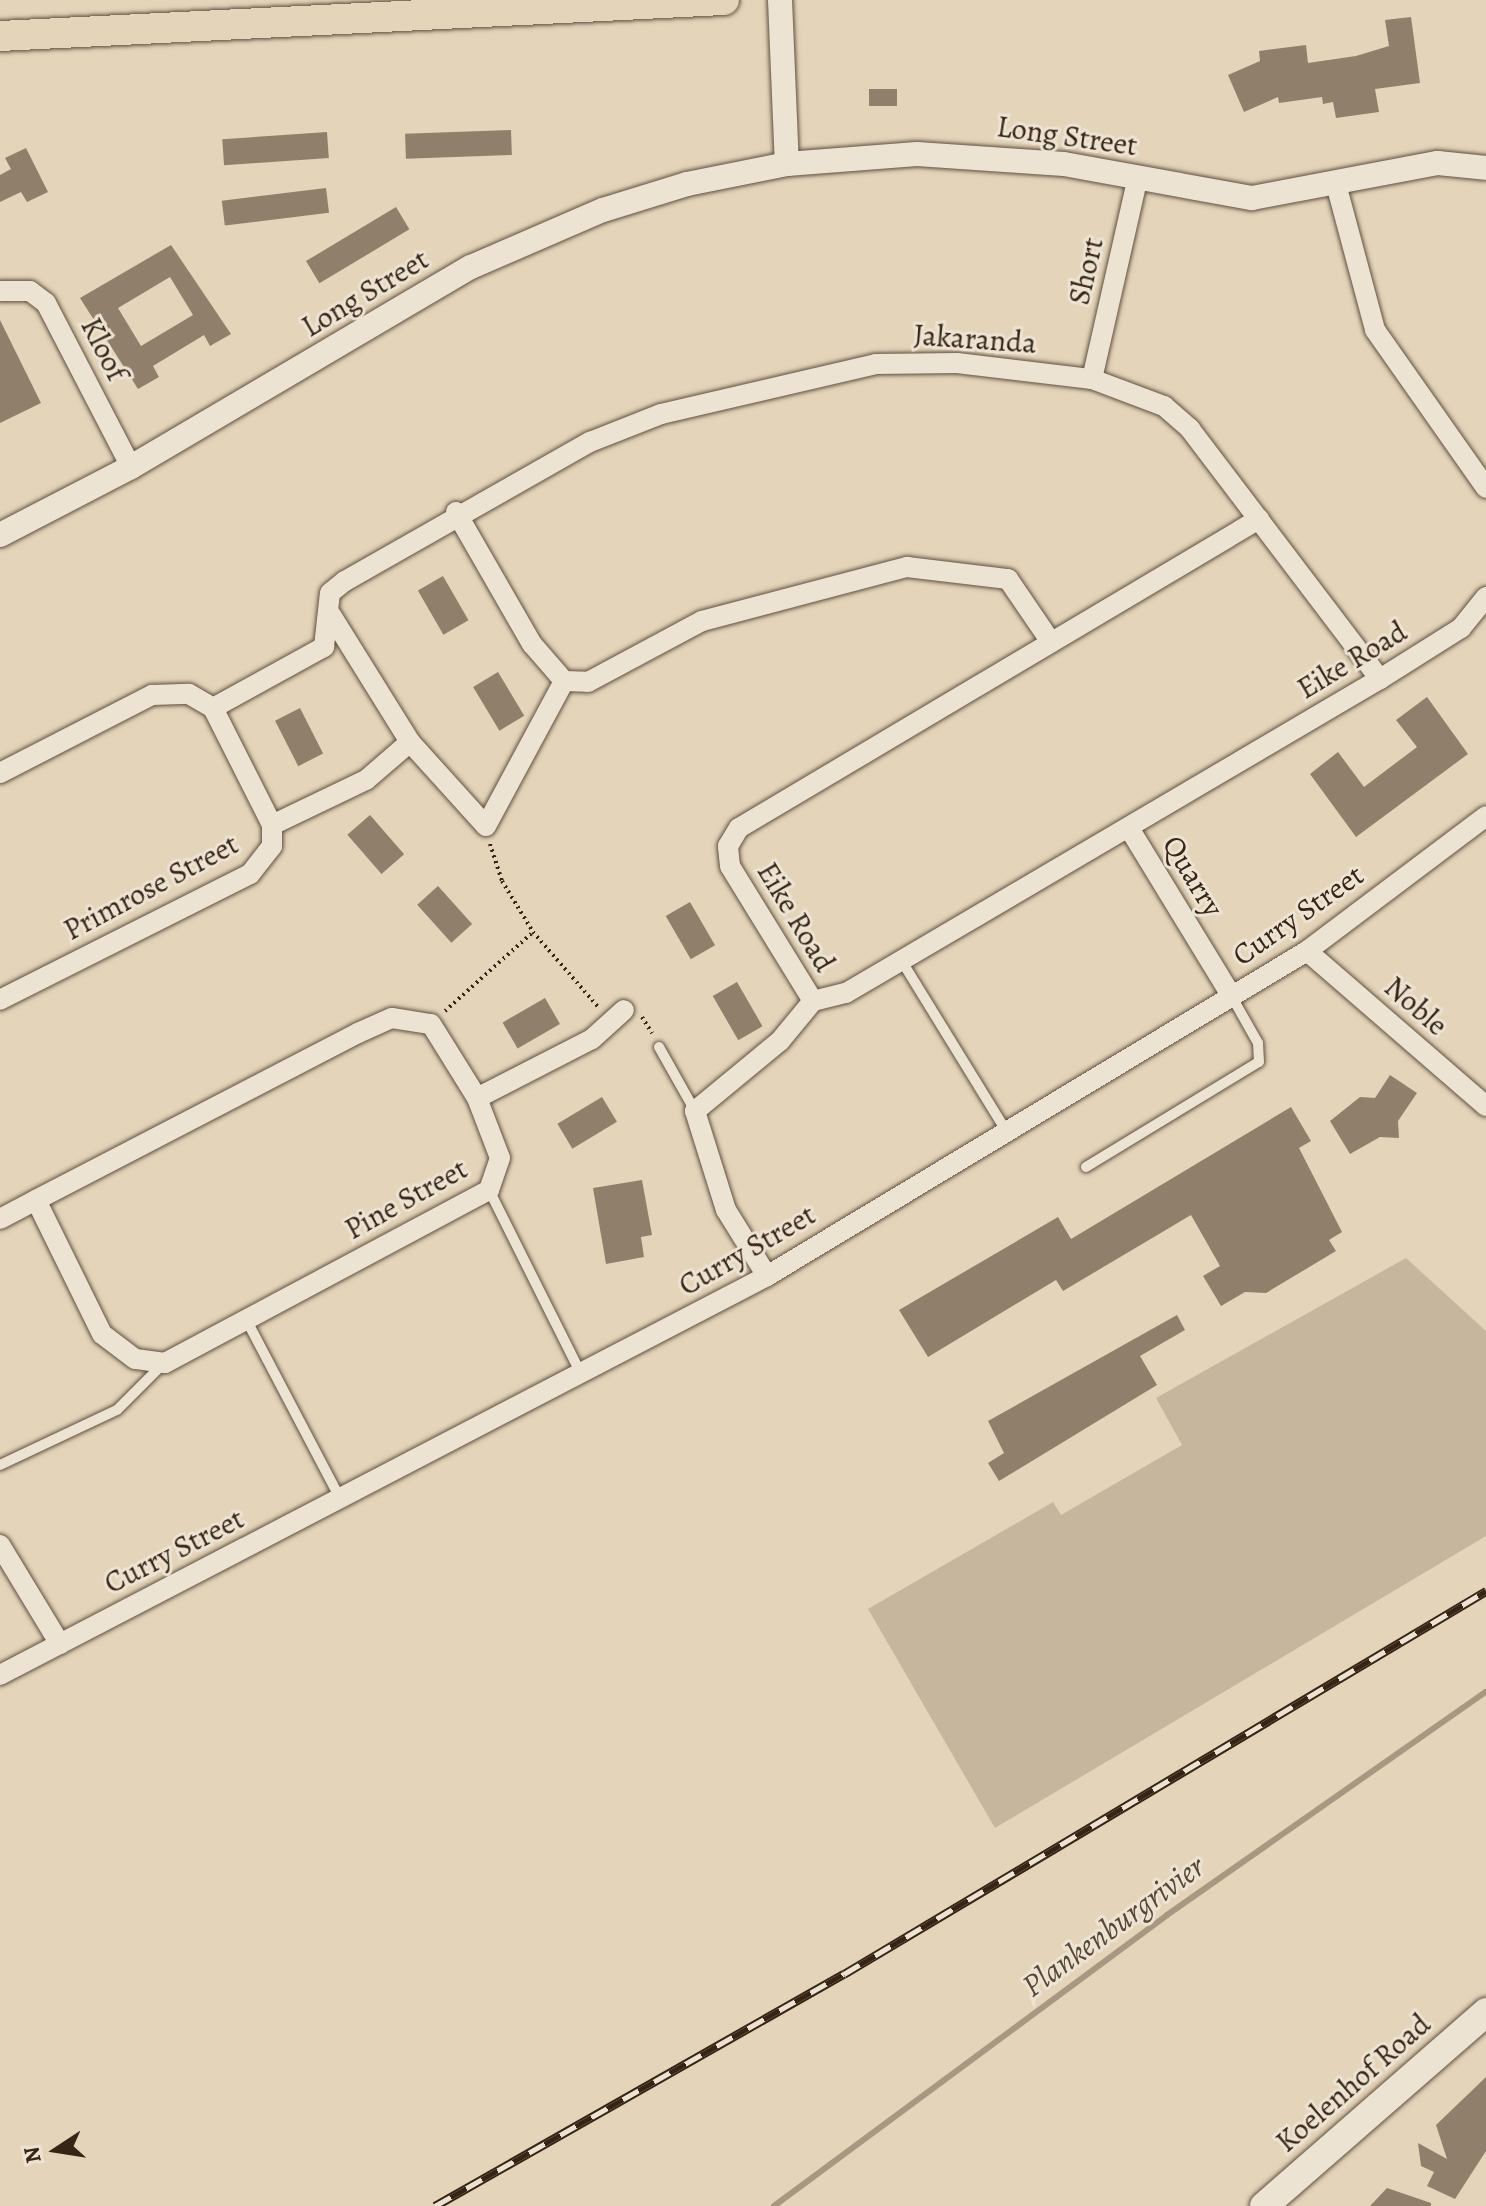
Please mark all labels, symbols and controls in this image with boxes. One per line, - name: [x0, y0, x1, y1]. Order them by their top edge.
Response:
- street label: Long Street: [995, 108, 1139, 164]
- street label: Short: [1061, 234, 1111, 308]
- street label: Long Street: [295, 241, 435, 345]
- street label: Kloof: [73, 311, 135, 387]
- street label: Jakaranda: [912, 317, 1038, 361]
- street label: Eike Road: [1291, 613, 1413, 707]
- street label: Primrose Street: [58, 826, 244, 948]
- street label: Quarry: [1155, 829, 1231, 923]
- street label: Eike Road: [749, 856, 843, 978]
- street label: Curry Street: [1226, 857, 1370, 973]
- street label: Noble: [1377, 969, 1455, 1043]
- street label: Pine Street: [339, 1151, 473, 1247]
- street label: Curry Street: [672, 1197, 822, 1303]
- street label: Curry Street: [98, 1501, 250, 1601]
- water label: Plankenburgrivier: [1014, 1847, 1212, 2005]
- street label: Koelenhof Road: [1268, 2006, 1438, 2160]
- north arrow: [16, 2110, 96, 2190]
- text: N: [16, 2144, 49, 2166]

